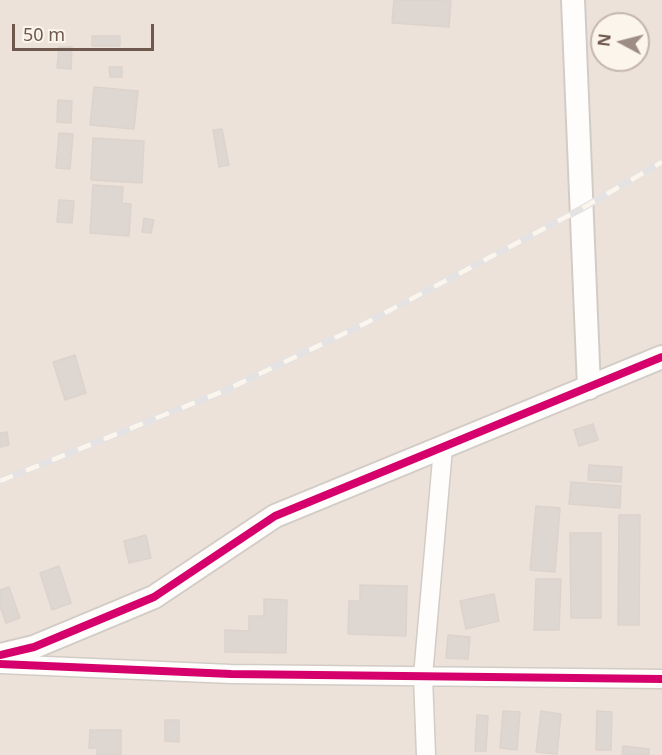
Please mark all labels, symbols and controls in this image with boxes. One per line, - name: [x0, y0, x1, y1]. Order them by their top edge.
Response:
- scale bar: [15, 12, 158, 50]
- north arrow: [590, 12, 650, 72]
- text: 50 m: [23, 22, 65, 46]
- text: N: [592, 32, 616, 48]

